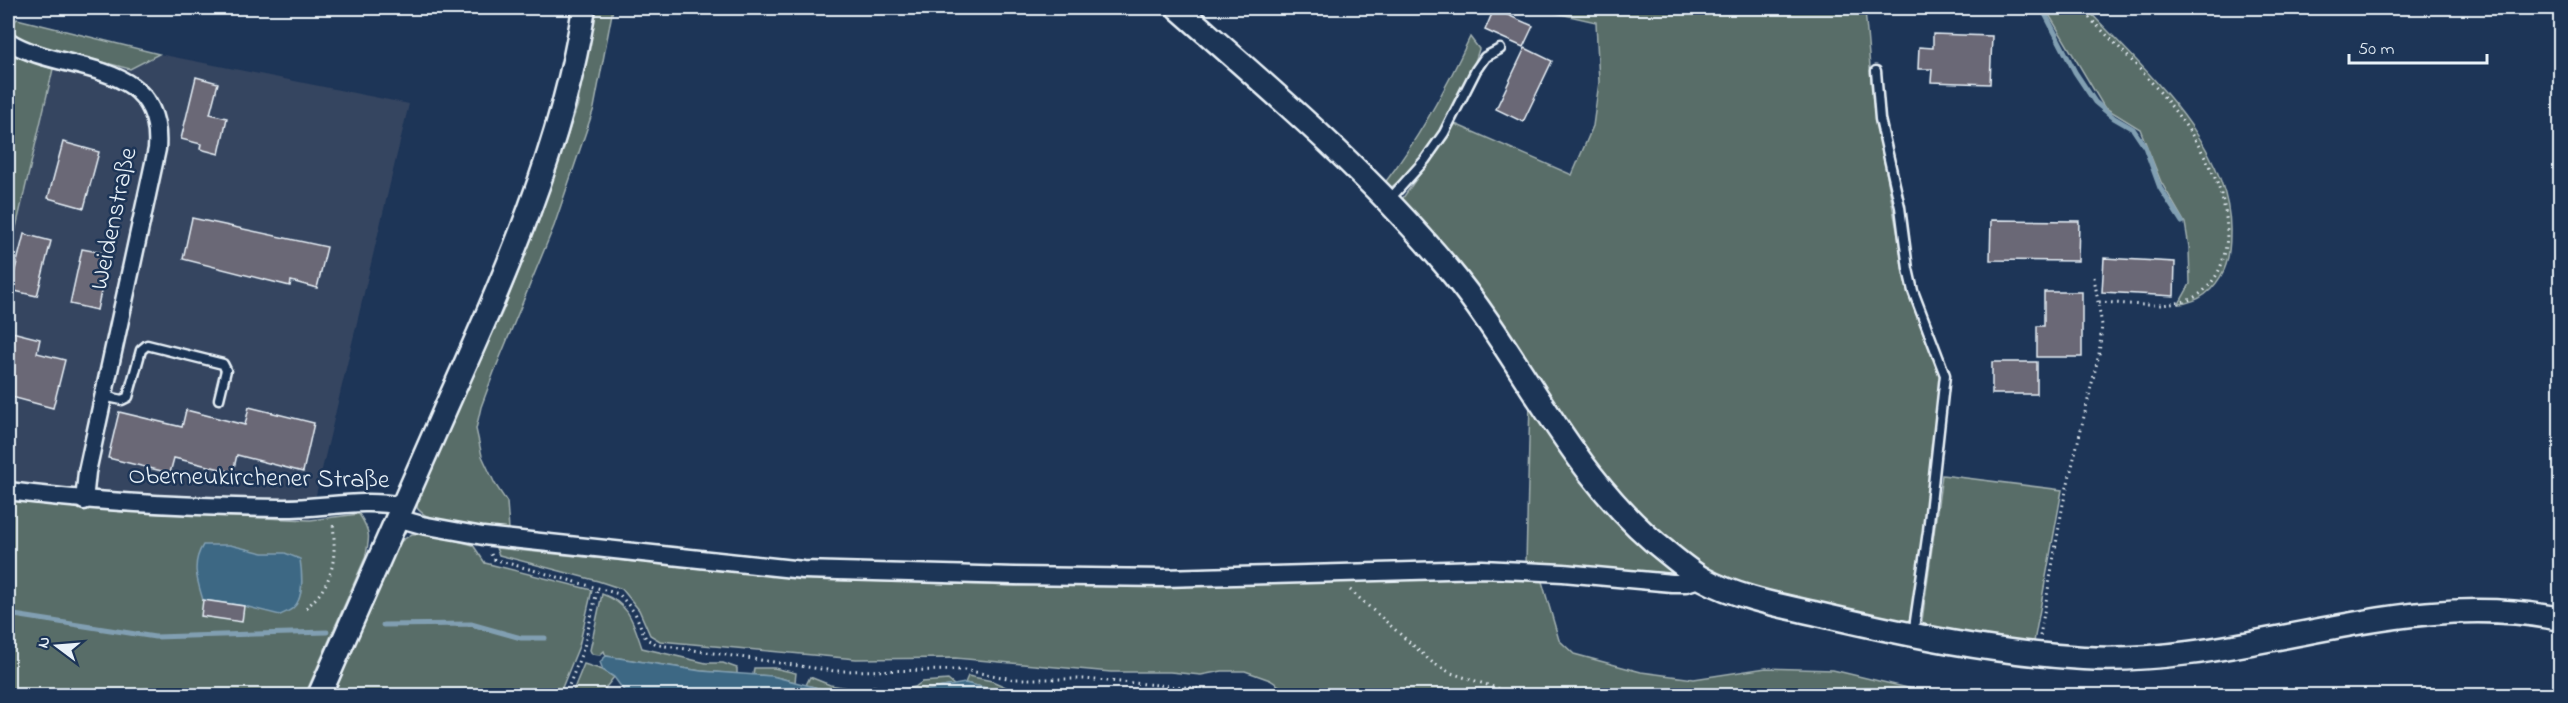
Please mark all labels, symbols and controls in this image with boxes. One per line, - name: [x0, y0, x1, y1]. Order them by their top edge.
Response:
- scale bar: [2349, 27, 2487, 65]
- text: 50 m: [2358, 37, 2395, 63]
- street label: Weidenstraße: [81, 144, 149, 294]
- street label: Oberneukirchener Straße: [128, 458, 390, 500]
- north arrow: [27, 616, 87, 676]
- text: N: [31, 634, 58, 651]

